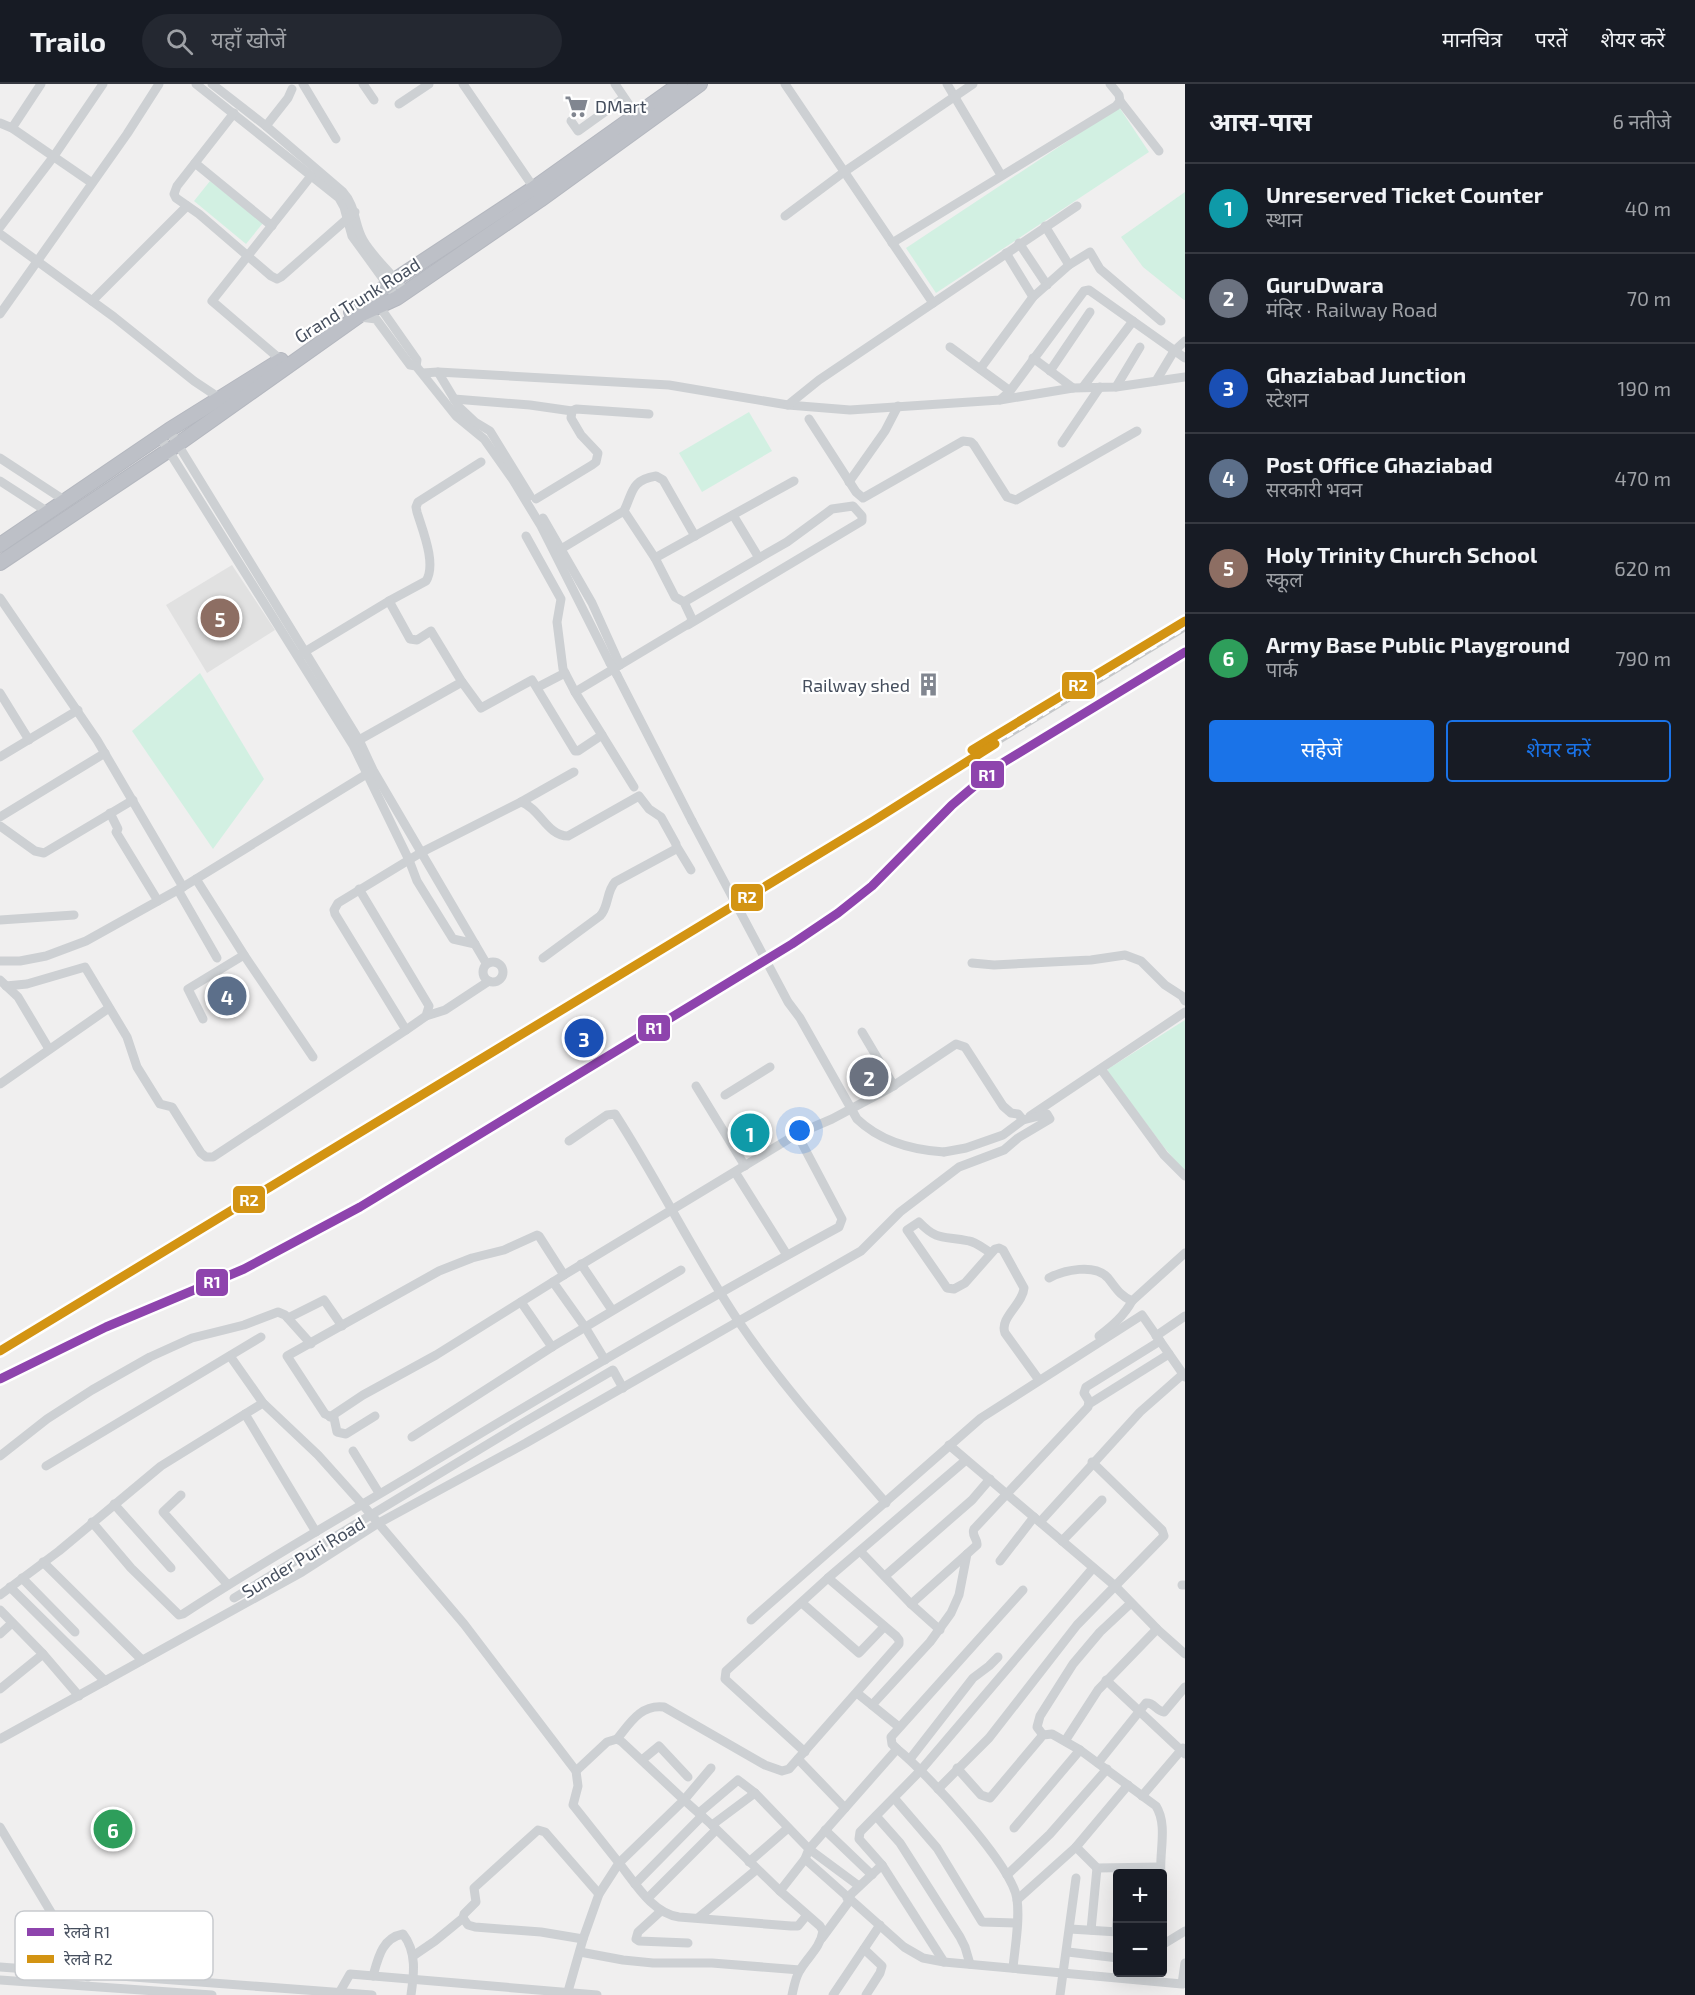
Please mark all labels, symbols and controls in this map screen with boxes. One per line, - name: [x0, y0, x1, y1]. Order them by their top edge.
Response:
- search box: [142, 14, 562, 68]
- text: Trailo: [30, 24, 106, 58]
- icon: search: [163, 25, 196, 58]
- text: यहाँ खोजें: [211, 26, 286, 52]
- text: मानचित्र: [1442, 26, 1502, 51]
- text: परतें: [1535, 26, 1568, 51]
- text: शेयर करें: [1601, 26, 1665, 51]
- supermarket icon: DMart: [564, 93, 590, 119]
- place label: DMart: [595, 95, 647, 117]
- text: आस-पास: [1209, 105, 1312, 136]
- text: 6 नतीजे: [1613, 109, 1671, 133]
- text: Unreserved Ticket Counter: [1266, 181, 1543, 207]
- text: 1: [1224, 196, 1233, 220]
- text: 40 m: [1625, 196, 1671, 220]
- text: स्थान: [1266, 207, 1302, 231]
- street label: Grand Trunk Road: [290, 253, 424, 347]
- text: GuruDwara: [1266, 271, 1384, 297]
- text: 2: [1223, 286, 1234, 310]
- text: 70 m: [1627, 286, 1671, 310]
- text: मंदिर · Railway Road: [1266, 297, 1438, 321]
- text: Ghaziabad Junction: [1266, 361, 1466, 387]
- text: 3: [1223, 376, 1234, 400]
- text: 190 m: [1618, 376, 1671, 400]
- text: स्टेशन: [1266, 387, 1309, 411]
- text: Post Office Ghaziabad: [1266, 451, 1493, 477]
- text: 4: [1222, 466, 1235, 490]
- text: 470 m: [1614, 466, 1671, 490]
- text: सरकारी भवन: [1266, 477, 1362, 501]
- text: Holy Trinity Church School: [1266, 541, 1537, 567]
- text: 5: [1223, 556, 1234, 580]
- text: 620 m: [1614, 556, 1671, 580]
- text: स्कूल: [1266, 567, 1303, 591]
- pin: 5: [200, 596, 240, 640]
- text: Army Base Public Playground: [1266, 631, 1570, 657]
- text: 6: [1223, 646, 1234, 670]
- text: 790 m: [1615, 646, 1671, 670]
- text: पार्क: [1266, 657, 1298, 681]
- line badge: R2: [1061, 671, 1096, 700]
- building icon: Railway shed: [915, 672, 941, 698]
- place label: Railway shed: [802, 674, 910, 696]
- text: R2: [1068, 675, 1088, 694]
- button: सहेजें: [1209, 720, 1434, 782]
- button: शेयर करें: [1446, 720, 1671, 782]
- line badge: R1: [970, 760, 1005, 789]
- text: R1: [978, 765, 996, 784]
- line badge: R2: [730, 883, 764, 912]
- text: R2: [737, 887, 757, 906]
- pin: 4: [208, 974, 246, 1018]
- line badge: R1: [637, 1014, 671, 1042]
- pin: 3: [564, 1016, 604, 1060]
- text: R1: [645, 1018, 663, 1037]
- pin: 2: [850, 1054, 888, 1100]
- pin: 1: [730, 1110, 770, 1156]
- your location: [785, 1116, 814, 1145]
- line badge: R2: [232, 1185, 266, 1214]
- text: R2: [239, 1190, 259, 1209]
- line badge: R1: [195, 1268, 229, 1297]
- text: R1: [203, 1272, 221, 1291]
- street label: Sunder Puri Road: [237, 1512, 369, 1602]
- pin: 6: [94, 1806, 132, 1852]
- map controls: [1113, 1869, 1167, 1977]
- button: +: [1113, 1869, 1167, 1923]
- legend: [15, 1911, 213, 1980]
- text: रेलवे R1: [63, 1922, 110, 1941]
- button: −: [1113, 1923, 1167, 1977]
- text: रेलवे R2: [63, 1949, 113, 1968]

